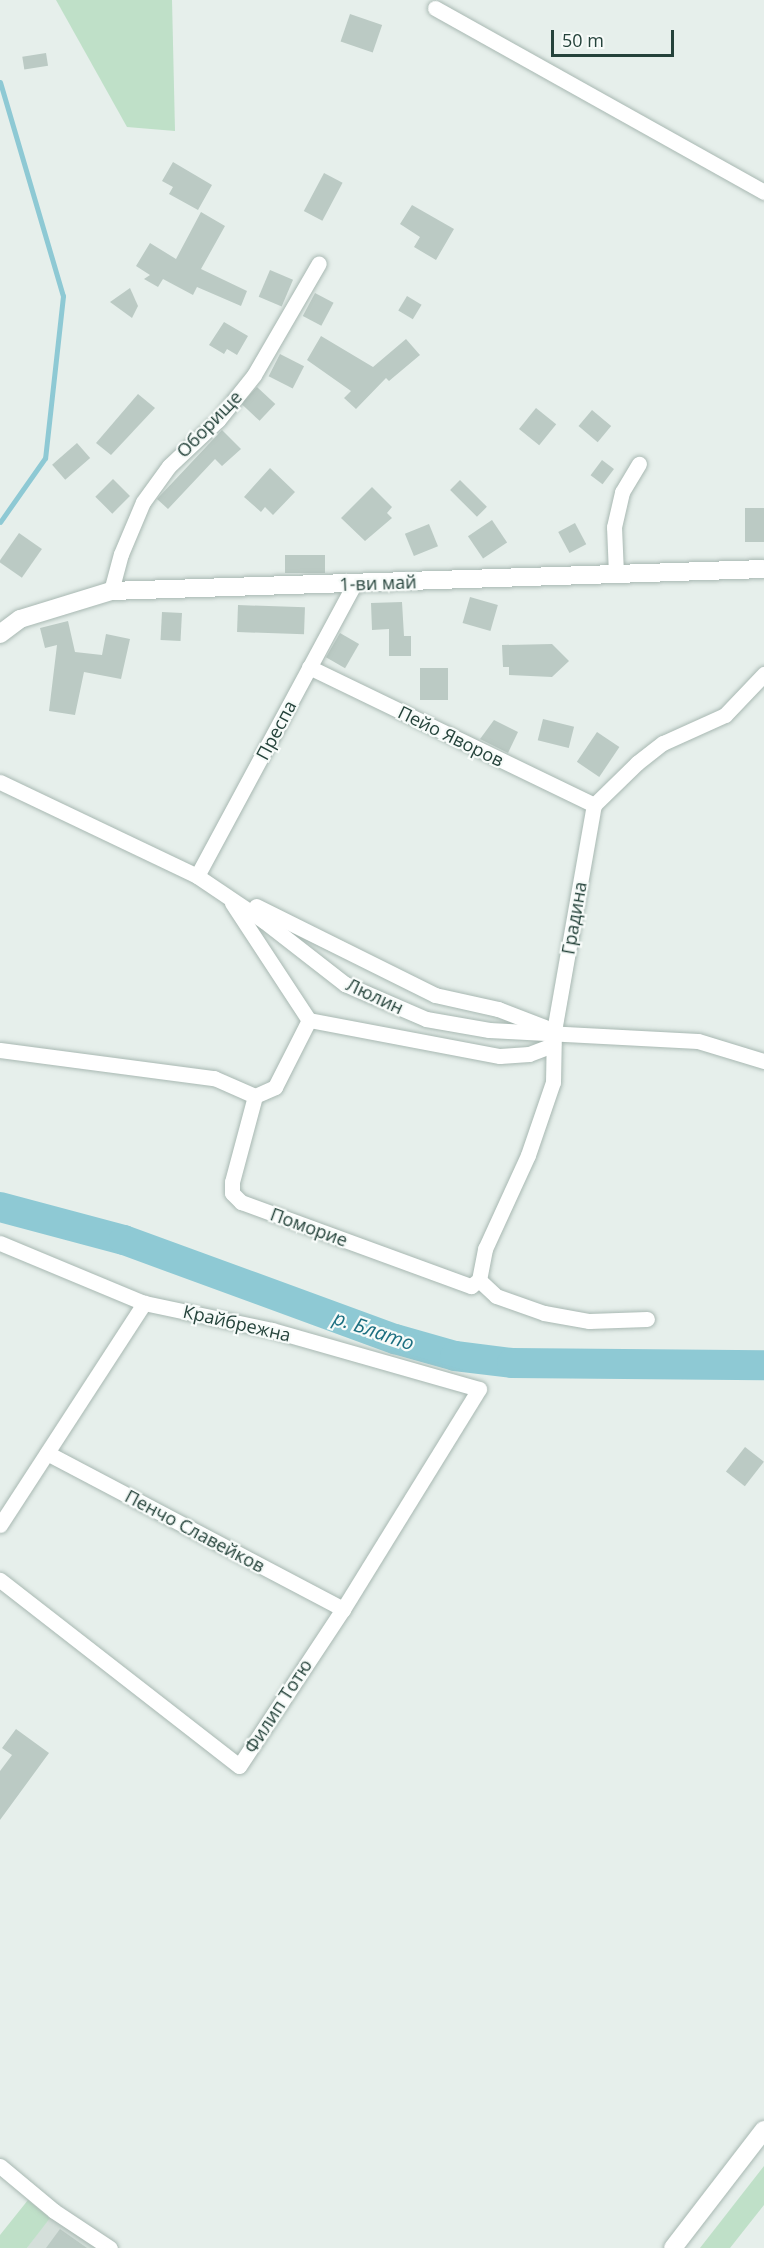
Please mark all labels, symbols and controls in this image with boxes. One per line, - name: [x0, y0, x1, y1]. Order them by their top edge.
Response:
- scale bar: [554, 18, 677, 56]
- text: 50 m: [562, 28, 604, 52]
- street label: Оборище: [172, 386, 246, 462]
- street label: 1-ви май: [339, 571, 417, 595]
- street label: Преспа: [251, 697, 301, 763]
- street label: Пейо Яворов: [395, 701, 507, 771]
- street label: Градина: [557, 880, 591, 956]
- street label: Люлин: [343, 973, 407, 1019]
- street label: Поморие: [267, 1203, 351, 1251]
- street label: Крайбрежна: [181, 1300, 293, 1346]
- water label: р. Блато: [330, 1305, 418, 1355]
- street label: Пенчо Славейков: [121, 1485, 269, 1577]
- street label: Филип Тотю: [240, 1655, 316, 1757]

